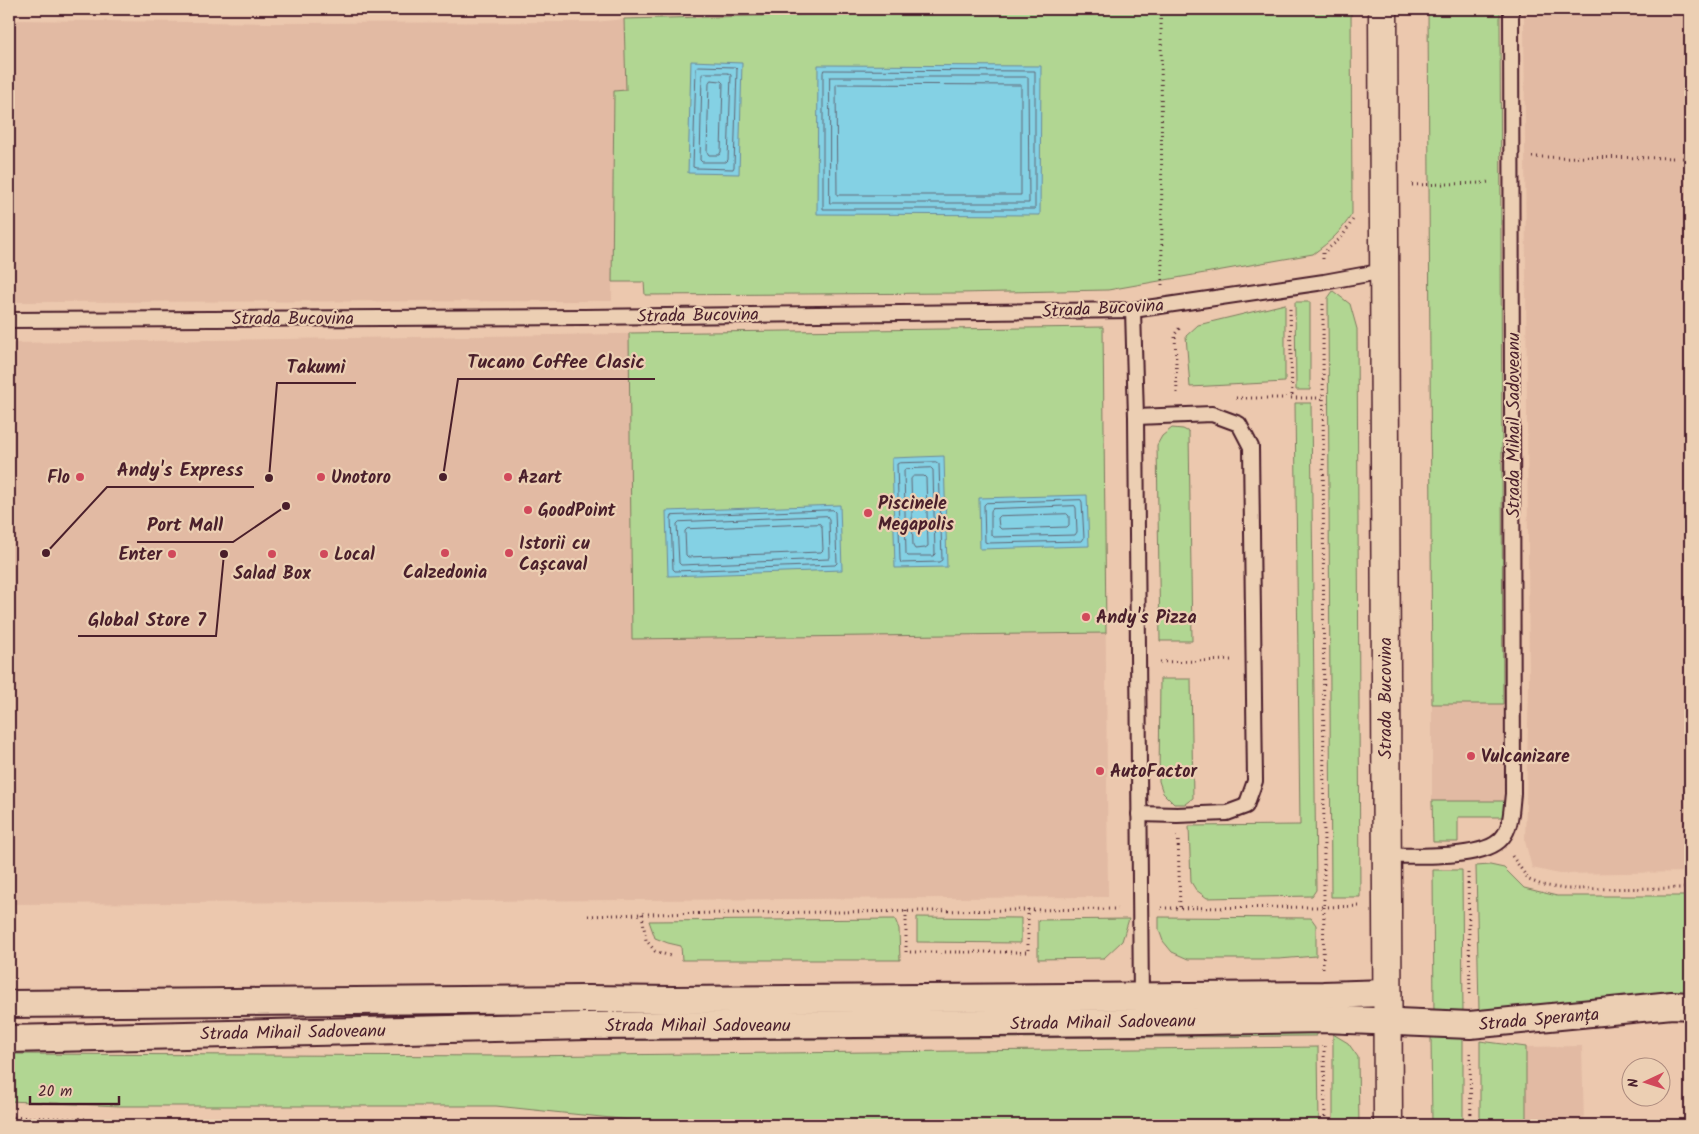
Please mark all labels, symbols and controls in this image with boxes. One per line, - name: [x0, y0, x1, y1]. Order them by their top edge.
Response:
- street label: Strada Bucovina: [1042, 292, 1165, 327]
- street label: Strada Bucovina: [637, 301, 759, 332]
- street label: Strada Bucovina: [232, 305, 354, 334]
- street label: Strada Mihail Sadoveanu: [1500, 332, 1529, 518]
- callout: Tucano Coffee Clasic: [458, 345, 655, 379]
- text: Tucano Coffee Clasic: [467, 348, 645, 378]
- callout: Takumi: [277, 349, 356, 383]
- text: Takumi: [286, 353, 347, 383]
- callout: Andy's Express: [107, 453, 254, 487]
- text: Andy's Express: [117, 456, 243, 486]
- place label: Flo: [47, 464, 70, 493]
- place label: Unotoro: [331, 464, 391, 493]
- place label: Azart: [518, 464, 563, 493]
- marker: Flo: [74, 471, 86, 483]
- marker: Unotoro: [315, 471, 327, 483]
- marker: Azart: [502, 471, 514, 483]
- place label: Piscinele Megapolis: [878, 490, 955, 540]
- place label: GoodPoint: [538, 497, 617, 526]
- marker: GoodPoint: [522, 504, 534, 516]
- marker: Piscinele Megapolis: [862, 507, 874, 519]
- callout: Port Mall: [137, 508, 233, 542]
- text: Port Mall: [147, 511, 224, 541]
- place label: Istorii cu Cașcaval: [519, 530, 590, 580]
- place label: Enter: [119, 541, 163, 570]
- place label: Local: [334, 541, 375, 570]
- marker: Calzedonia: [439, 547, 451, 559]
- marker: Istorii cu Cașcaval: [503, 547, 515, 559]
- marker: Enter: [166, 548, 178, 560]
- marker: Salad Box: [266, 548, 278, 560]
- marker: Local: [318, 548, 330, 560]
- place label: Calzedonia: [403, 559, 487, 588]
- place label: Salad Box: [233, 560, 311, 589]
- callout: Global Store 7: [78, 602, 216, 636]
- place label: Andy's Pizza: [1096, 604, 1197, 633]
- text: Global Store 7: [88, 606, 207, 636]
- marker: Andy's Pizza: [1080, 611, 1092, 623]
- street label: Strada Bucovina: [1372, 637, 1401, 759]
- place label: Vulcanizare: [1481, 743, 1570, 772]
- marker: Vulcanizare: [1465, 750, 1477, 762]
- place label: AutoFactor: [1110, 758, 1198, 787]
- marker: AutoFactor: [1094, 765, 1106, 777]
- street label: Strada Speranța: [1478, 1001, 1601, 1040]
- street label: Strada Mihail Sadoveanu: [1010, 1007, 1196, 1040]
- street label: Strada Mihail Sadoveanu: [605, 1012, 791, 1041]
- street label: Strada Mihail Sadoveanu: [200, 1017, 386, 1050]
- north arrow: [1622, 1056, 1672, 1106]
- scale bar: [30, 1074, 119, 1106]
- text: N: [1623, 1078, 1645, 1088]
- text: 20 m: [38, 1080, 72, 1104]

